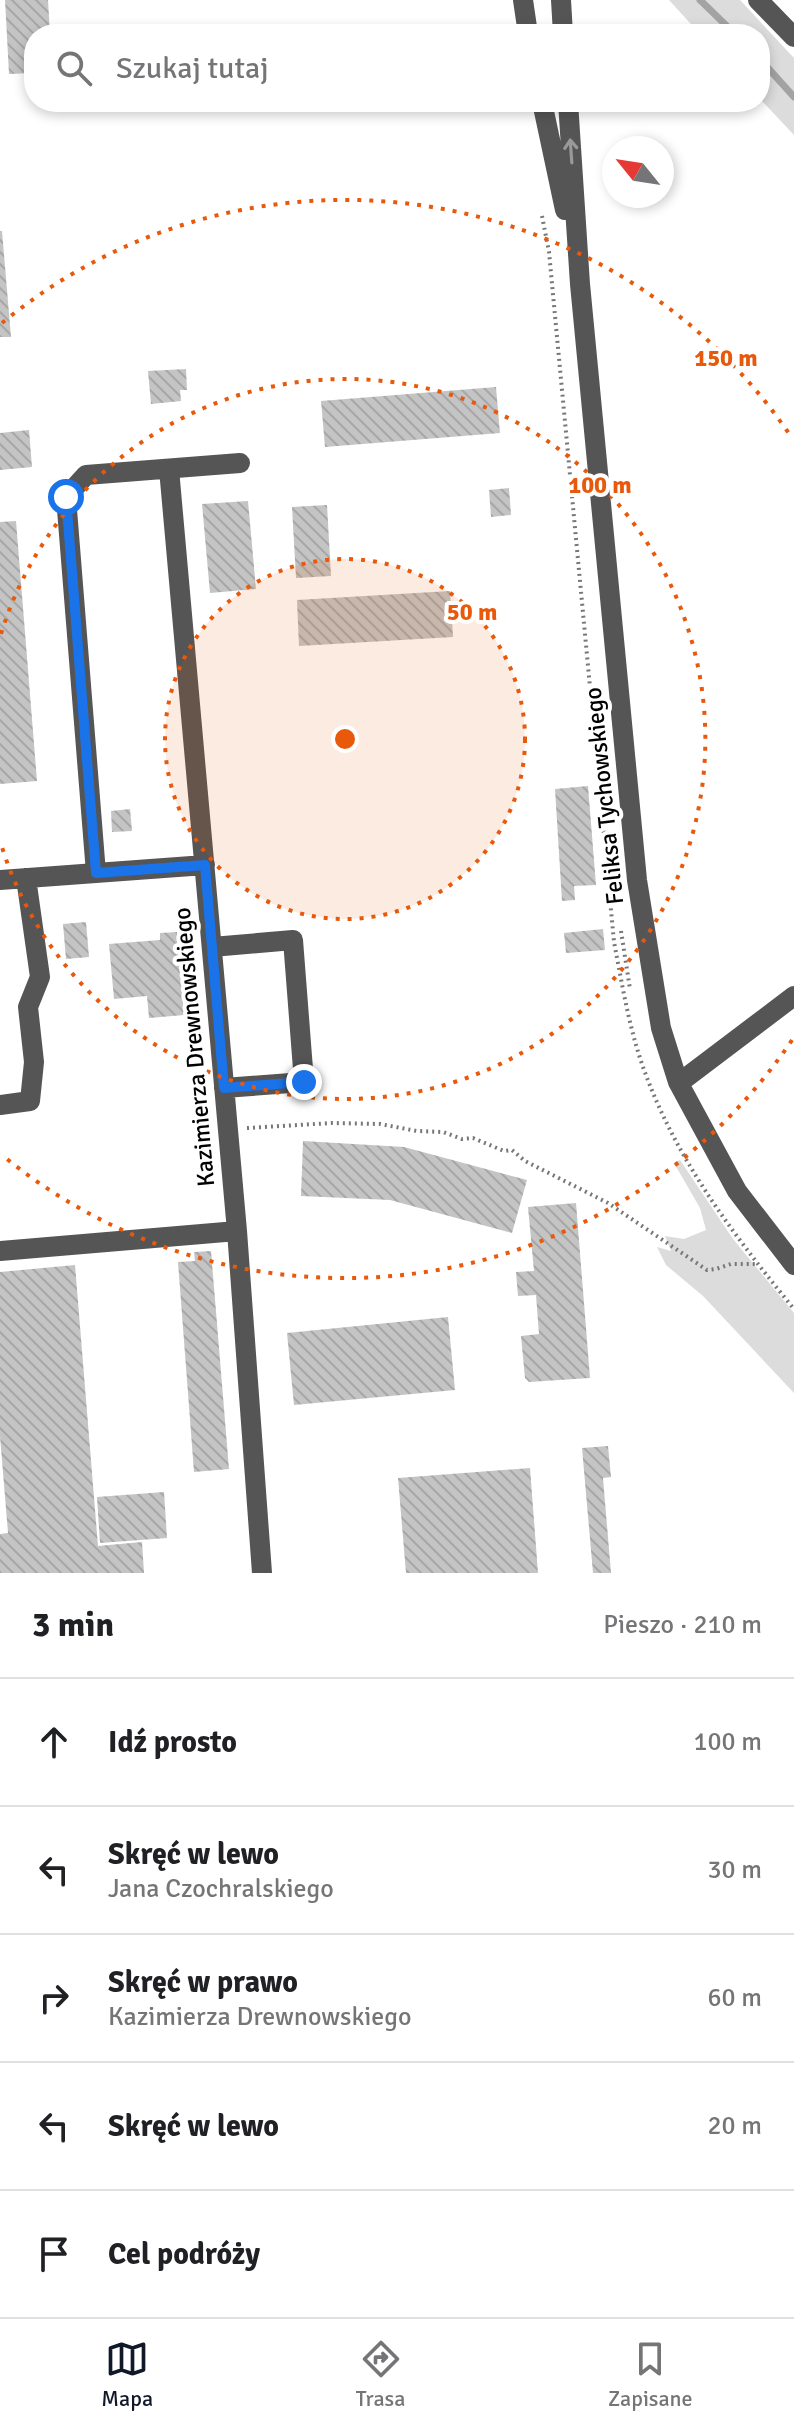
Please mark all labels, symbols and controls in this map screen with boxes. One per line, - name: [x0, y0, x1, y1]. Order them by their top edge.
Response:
- search box: [24, 24, 770, 112]
- icon: search: [52, 46, 96, 90]
- text: Szukaj tutaj: [116, 50, 269, 87]
- north arrow: [602, 136, 674, 208]
- one-way arrow: [563, 138, 578, 165]
- text: 150 m: [694, 343, 758, 373]
- text: 100 m: [568, 470, 632, 500]
- route start: [48, 479, 84, 515]
- text: 50 m: [447, 597, 497, 627]
- street label: Feliksa Tychowskiego: [578, 686, 630, 906]
- centre of rings: [331, 725, 359, 753]
- street label: Kazimierza Drewnowskiego: [167, 906, 221, 1188]
- route end: [286, 1064, 322, 1100]
- text: 3 min: [32, 1604, 114, 1646]
- text: Pieszo · 210 m: [603, 1609, 762, 1641]
- icon: ahead: [32, 1720, 76, 1764]
- text: Idź prosto: [108, 1724, 237, 1761]
- text: 100 m: [693, 1726, 762, 1758]
- text: Skręć w lewo: [108, 1836, 279, 1873]
- icon: left: [32, 1848, 76, 1892]
- text: 30 m: [707, 1854, 762, 1886]
- text: Jana Czochralskiego: [108, 1873, 334, 1905]
- text: Skręć w prawo: [108, 1964, 298, 2001]
- icon: right: [32, 1976, 76, 2020]
- text: 60 m: [707, 1982, 762, 2014]
- text: Kazimierza Drewnowskiego: [108, 2001, 412, 2033]
- icon: left: [32, 2104, 76, 2148]
- text: Skręć w lewo: [108, 2108, 279, 2145]
- text: 20 m: [707, 2110, 762, 2142]
- icon: arrive: [32, 2232, 76, 2276]
- text: Cel podróży: [108, 2236, 260, 2273]
- tab: Mapa: [101, 2337, 153, 2412]
- tab: Trasa: [356, 2337, 405, 2412]
- tab: Zapisane: [608, 2337, 693, 2412]

